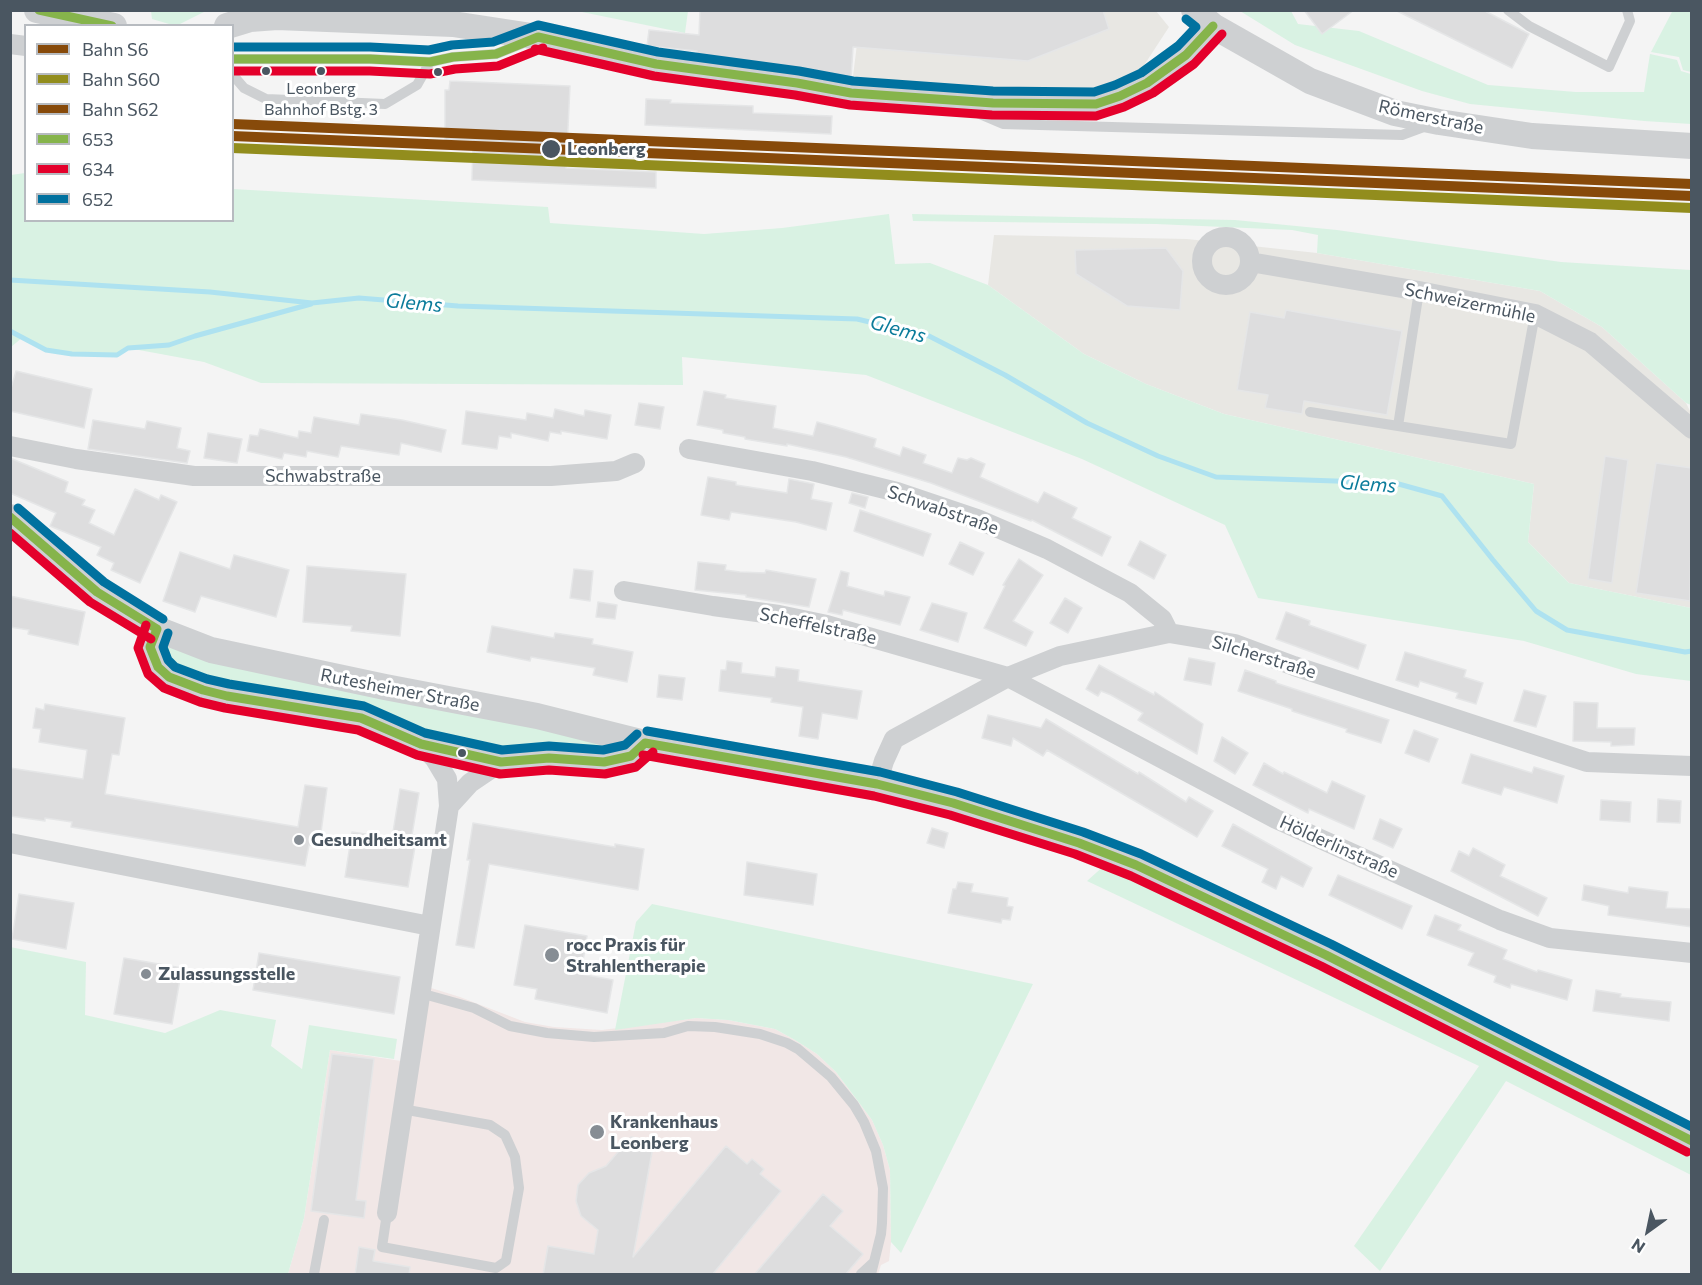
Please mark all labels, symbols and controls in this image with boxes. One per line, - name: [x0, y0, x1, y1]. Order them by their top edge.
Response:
- legend: [24, 24, 234, 222]
- text: Bahn S6: [82, 38, 149, 60]
- unlabelled marker: [260, 65, 272, 77]
- marker: Leonberg Bahnhof Bstg. 3: [315, 65, 327, 77]
- unlabelled marker: [432, 66, 444, 78]
- text: Bahn S60: [82, 68, 160, 90]
- place label: Leonberg Bahnhof Bstg. 3: [264, 79, 378, 117]
- street label: Römerstraße: [1377, 95, 1485, 139]
- text: Bahn S62: [82, 98, 159, 120]
- text: 653: [82, 128, 114, 150]
- marker: Leonberg: [540, 138, 562, 160]
- place label: Leonberg: [567, 138, 646, 160]
- text: 634: [82, 158, 114, 180]
- text: 652: [82, 188, 113, 210]
- street label: Schweizermühle: [1402, 279, 1538, 327]
- water label: Glems: [385, 289, 443, 317]
- water label: Glems: [867, 310, 929, 348]
- street label: Schwabstraße: [265, 465, 381, 487]
- water label: Glems: [1339, 470, 1397, 498]
- street label: Schwabstraße: [885, 481, 1001, 539]
- street label: Scheffelstraße: [758, 603, 878, 649]
- street label: Silcherstraße: [1209, 631, 1319, 683]
- street label: Rutesheimer Straße: [319, 664, 481, 716]
- unlabelled marker: [456, 747, 468, 759]
- street label: Hölderlinstraße: [1276, 811, 1402, 883]
- place label: Gesundheitsamt: [311, 829, 447, 851]
- marker: Gesundheitsamt: [292, 833, 306, 847]
- place label: rocc Praxis für Strahlentherapie: [566, 934, 706, 976]
- marker: rocc Praxis für Strahlentherapie: [543, 946, 561, 964]
- place label: Zulassungsstelle: [158, 963, 295, 985]
- marker: Zulassungsstelle: [139, 967, 153, 981]
- place label: Krankenhaus Leonberg: [610, 1111, 718, 1154]
- marker: Krankenhaus Leonberg: [588, 1123, 606, 1141]
- north arrow: [1618, 1201, 1678, 1261]
- text: N: [1628, 1235, 1648, 1258]

